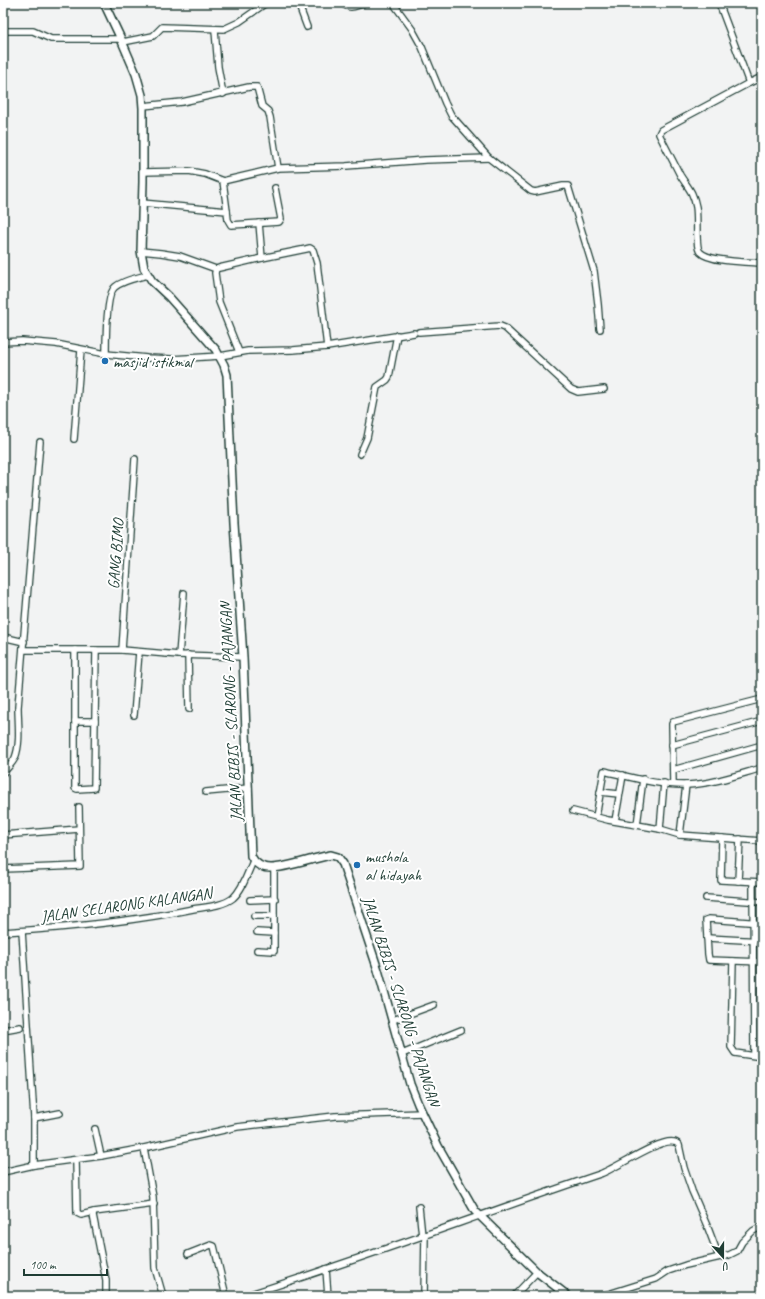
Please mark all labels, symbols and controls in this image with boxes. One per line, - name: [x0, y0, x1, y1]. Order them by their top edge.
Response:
- place label: masjid istikmal: [113, 352, 196, 372]
- marker: masjid istikmal: [100, 356, 110, 366]
- street label: GANG BIMO: [104, 516, 129, 590]
- street label: JALAN BIBIS - SLARONG - PAJANGAN: [215, 599, 247, 823]
- place label: mushola al hidayah: [365, 847, 422, 885]
- marker: mushola al hidayah: [352, 860, 362, 870]
- street label: JALAN SELARONG KALANGAN: [38, 883, 215, 927]
- street label: JALAN BIBIS - SLARONG - PAJANGAN: [357, 893, 445, 1111]
- north arrow: [703, 1237, 743, 1277]
- scale bar: [24, 1251, 107, 1277]
- text: 100 m: [30, 1257, 57, 1273]
- text: U: [719, 1259, 732, 1275]

